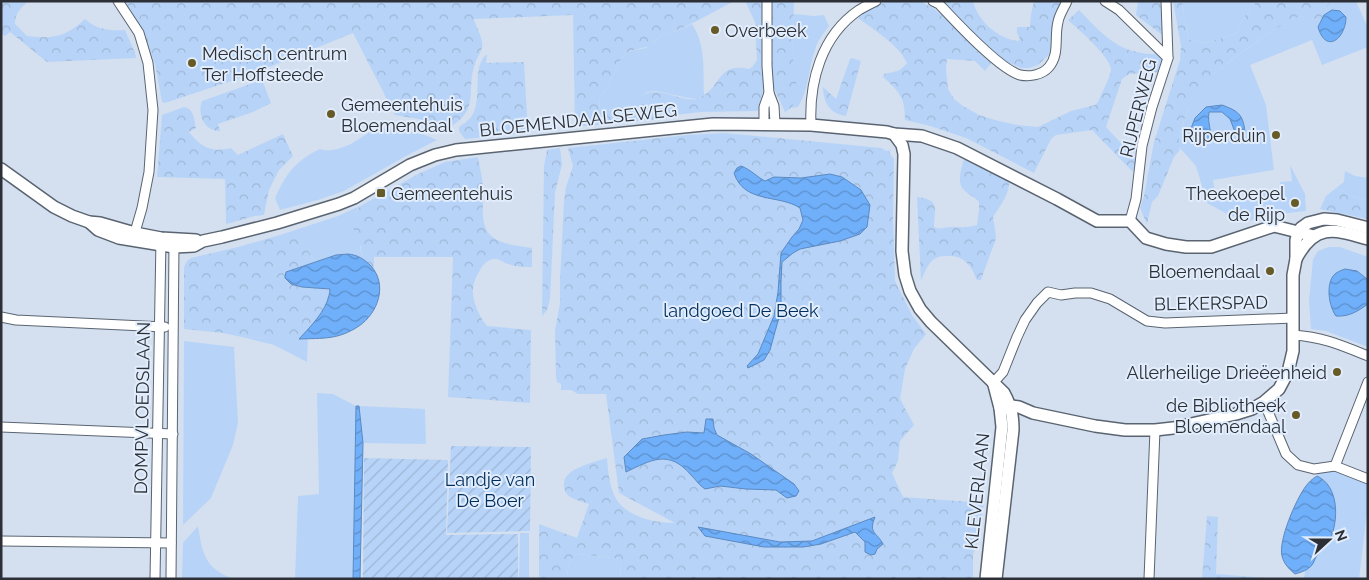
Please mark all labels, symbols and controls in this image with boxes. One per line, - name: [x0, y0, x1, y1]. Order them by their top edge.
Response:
- place label: Overbeek: [725, 20, 807, 41]
- marker: Overbeek: [709, 24, 721, 36]
- place label: Medisch centrum Ter Hoffsteede: [202, 43, 347, 85]
- marker: Medisch centrum Ter Hoffsteede: [186, 57, 198, 69]
- street label: RIJPERWEG: [1116, 57, 1160, 159]
- place label: Gemeentehuis Bloemendaal: [341, 94, 463, 136]
- street label: BLOEMENDAALSEWEG: [478, 99, 678, 141]
- marker: Gemeentehuis Bloemendaal: [325, 108, 337, 120]
- place label: Rijperduin: [1182, 125, 1266, 146]
- marker: Rijperduin: [1270, 129, 1282, 141]
- place label: Gemeentehuis: [391, 183, 513, 204]
- place label: Theekoepel de Rijp: [1185, 183, 1285, 225]
- marker: Gemeentehuis: [375, 187, 387, 199]
- marker: Theekoepel de Rijp: [1289, 197, 1301, 209]
- place label: Bloemendaal: [1149, 261, 1260, 282]
- marker: Bloemendaal: [1264, 265, 1276, 277]
- street label: BLEKERSPAD: [1154, 292, 1268, 314]
- park label: landgoed De Beek: [663, 300, 819, 321]
- street label: DOMPVLOEDSLAAN: [130, 322, 154, 494]
- place label: Allerheilige Drieëenheid: [1127, 362, 1327, 383]
- marker: Allerheilige Drieëenheid: [1331, 366, 1343, 378]
- place label: de Bibliotheek Bloemendaal: [1166, 395, 1286, 437]
- marker: de Bibliotheek Bloemendaal: [1290, 409, 1302, 421]
- street label: KLEVERLAAN: [960, 432, 994, 550]
- park label: Landje van De Boer: [445, 469, 535, 511]
- north arrow: [1304, 515, 1354, 565]
- text: N: [1332, 527, 1351, 543]

